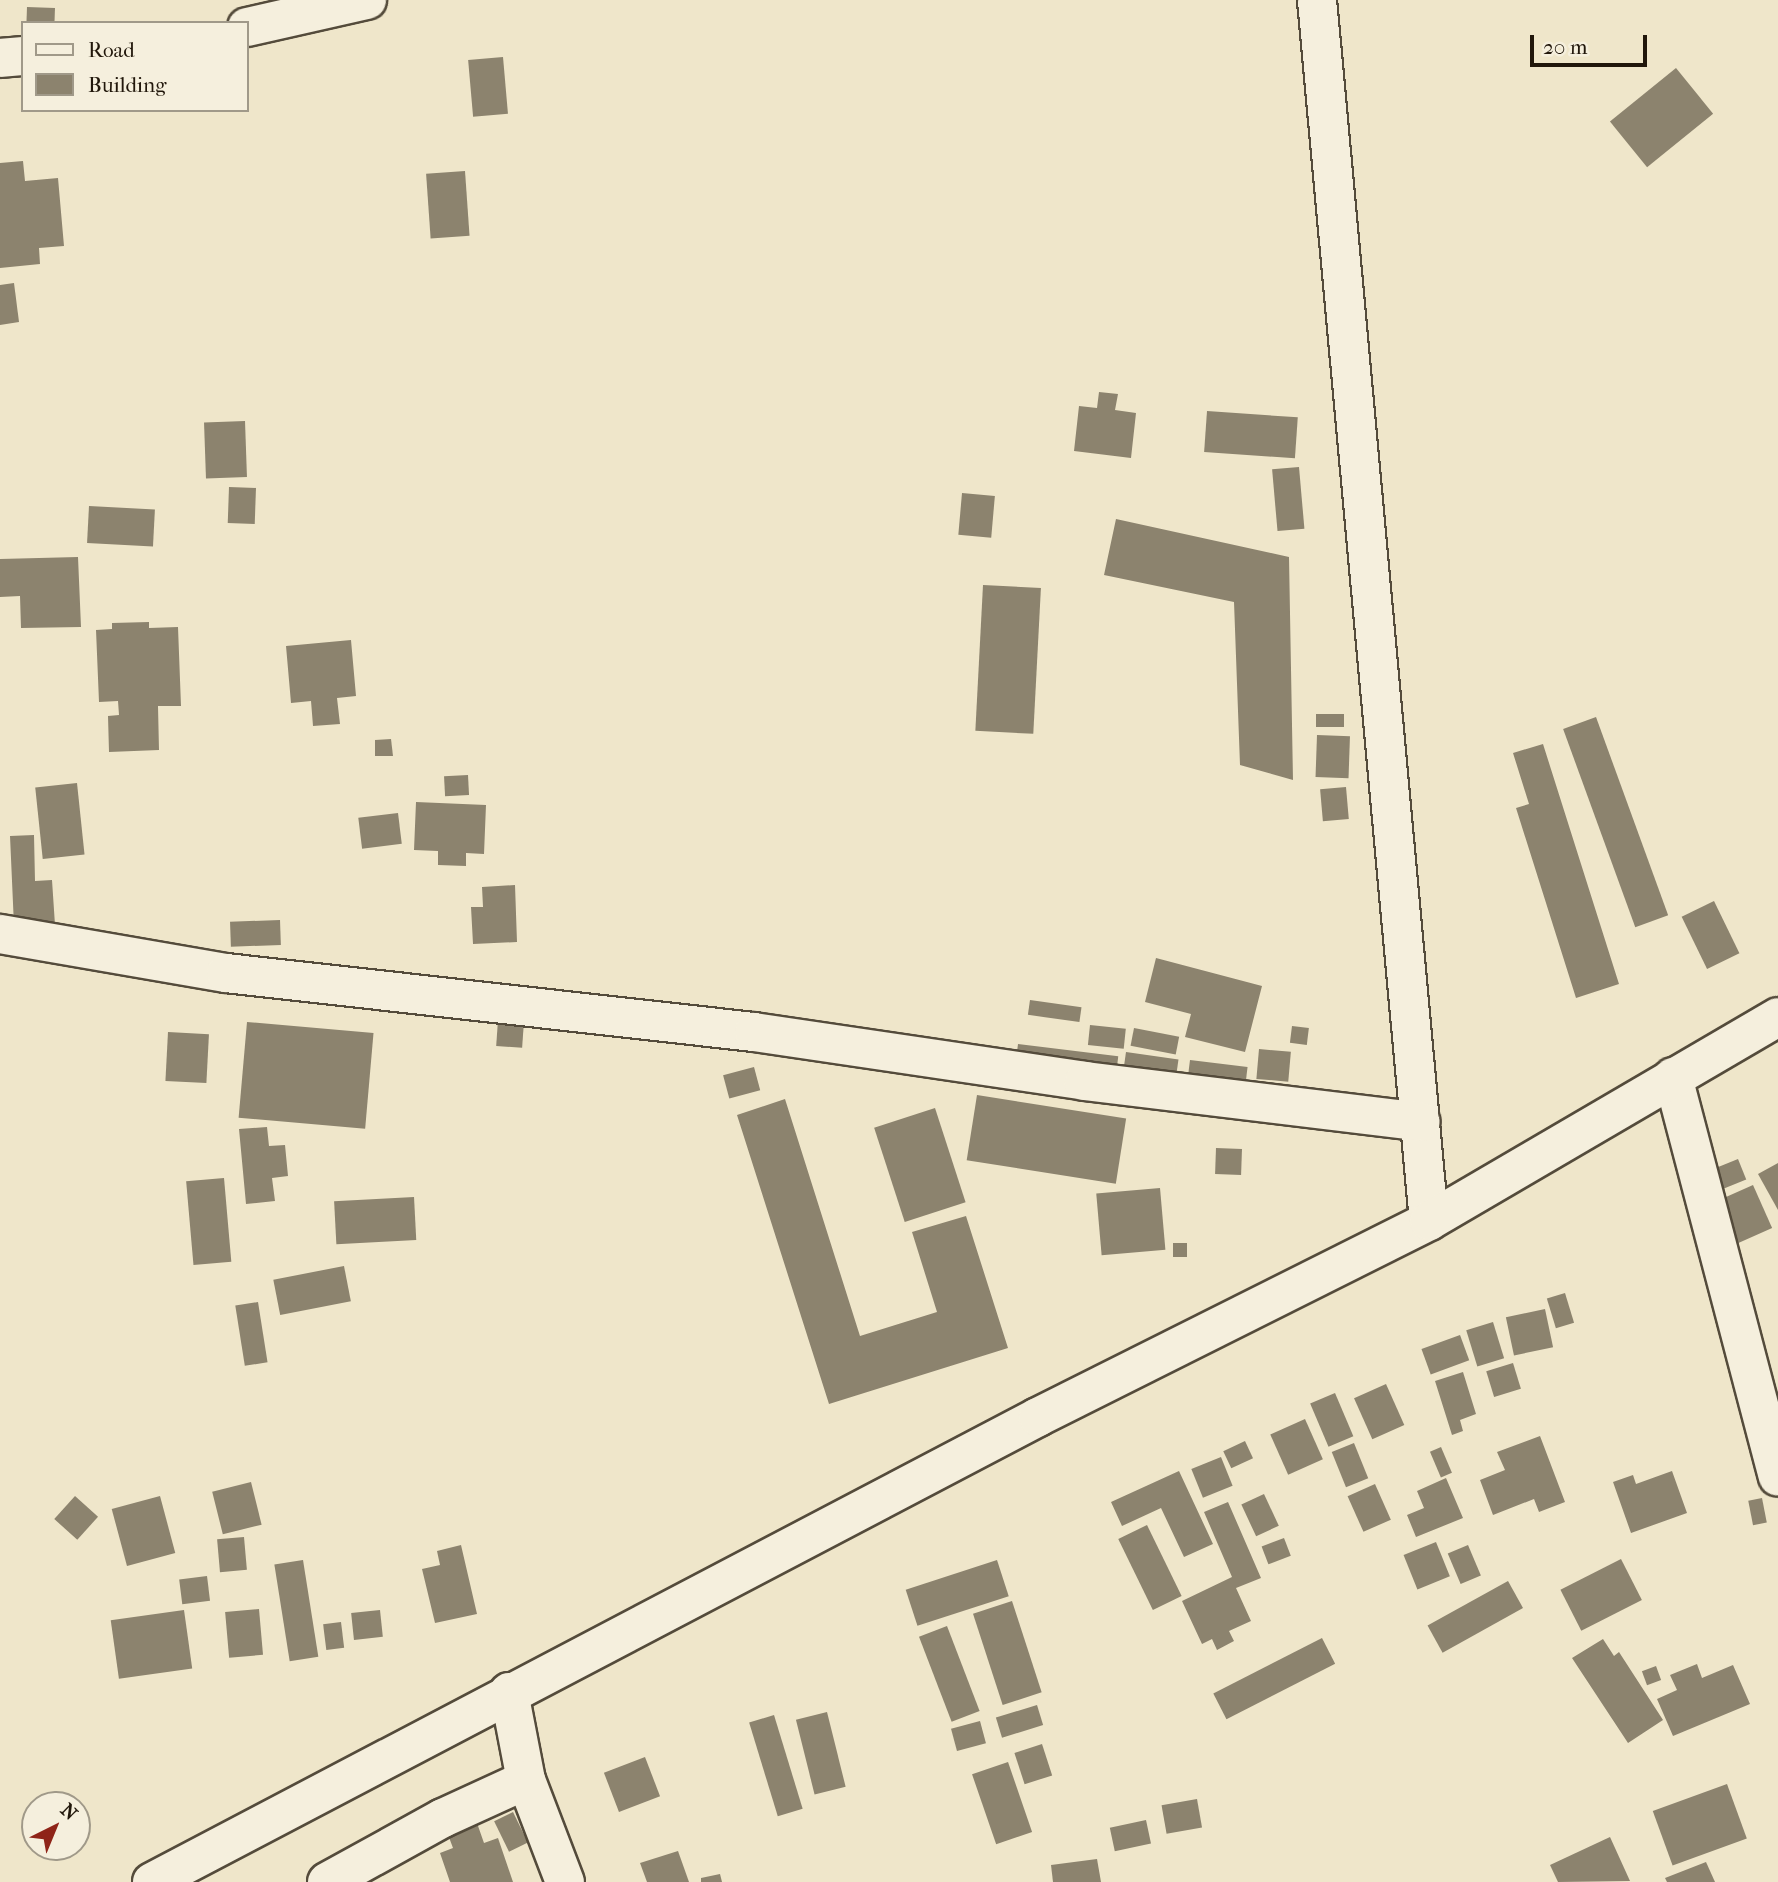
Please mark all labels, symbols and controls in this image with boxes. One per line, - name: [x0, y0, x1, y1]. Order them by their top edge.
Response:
- legend: [21, 21, 248, 112]
- scale bar: [1533, 21, 1650, 65]
- text: 20 m: [1543, 35, 1587, 59]
- text: Road: [88, 38, 135, 62]
- text: Building: [88, 73, 166, 97]
- north arrow: [21, 1791, 91, 1861]
- text: N: [56, 1799, 82, 1825]

